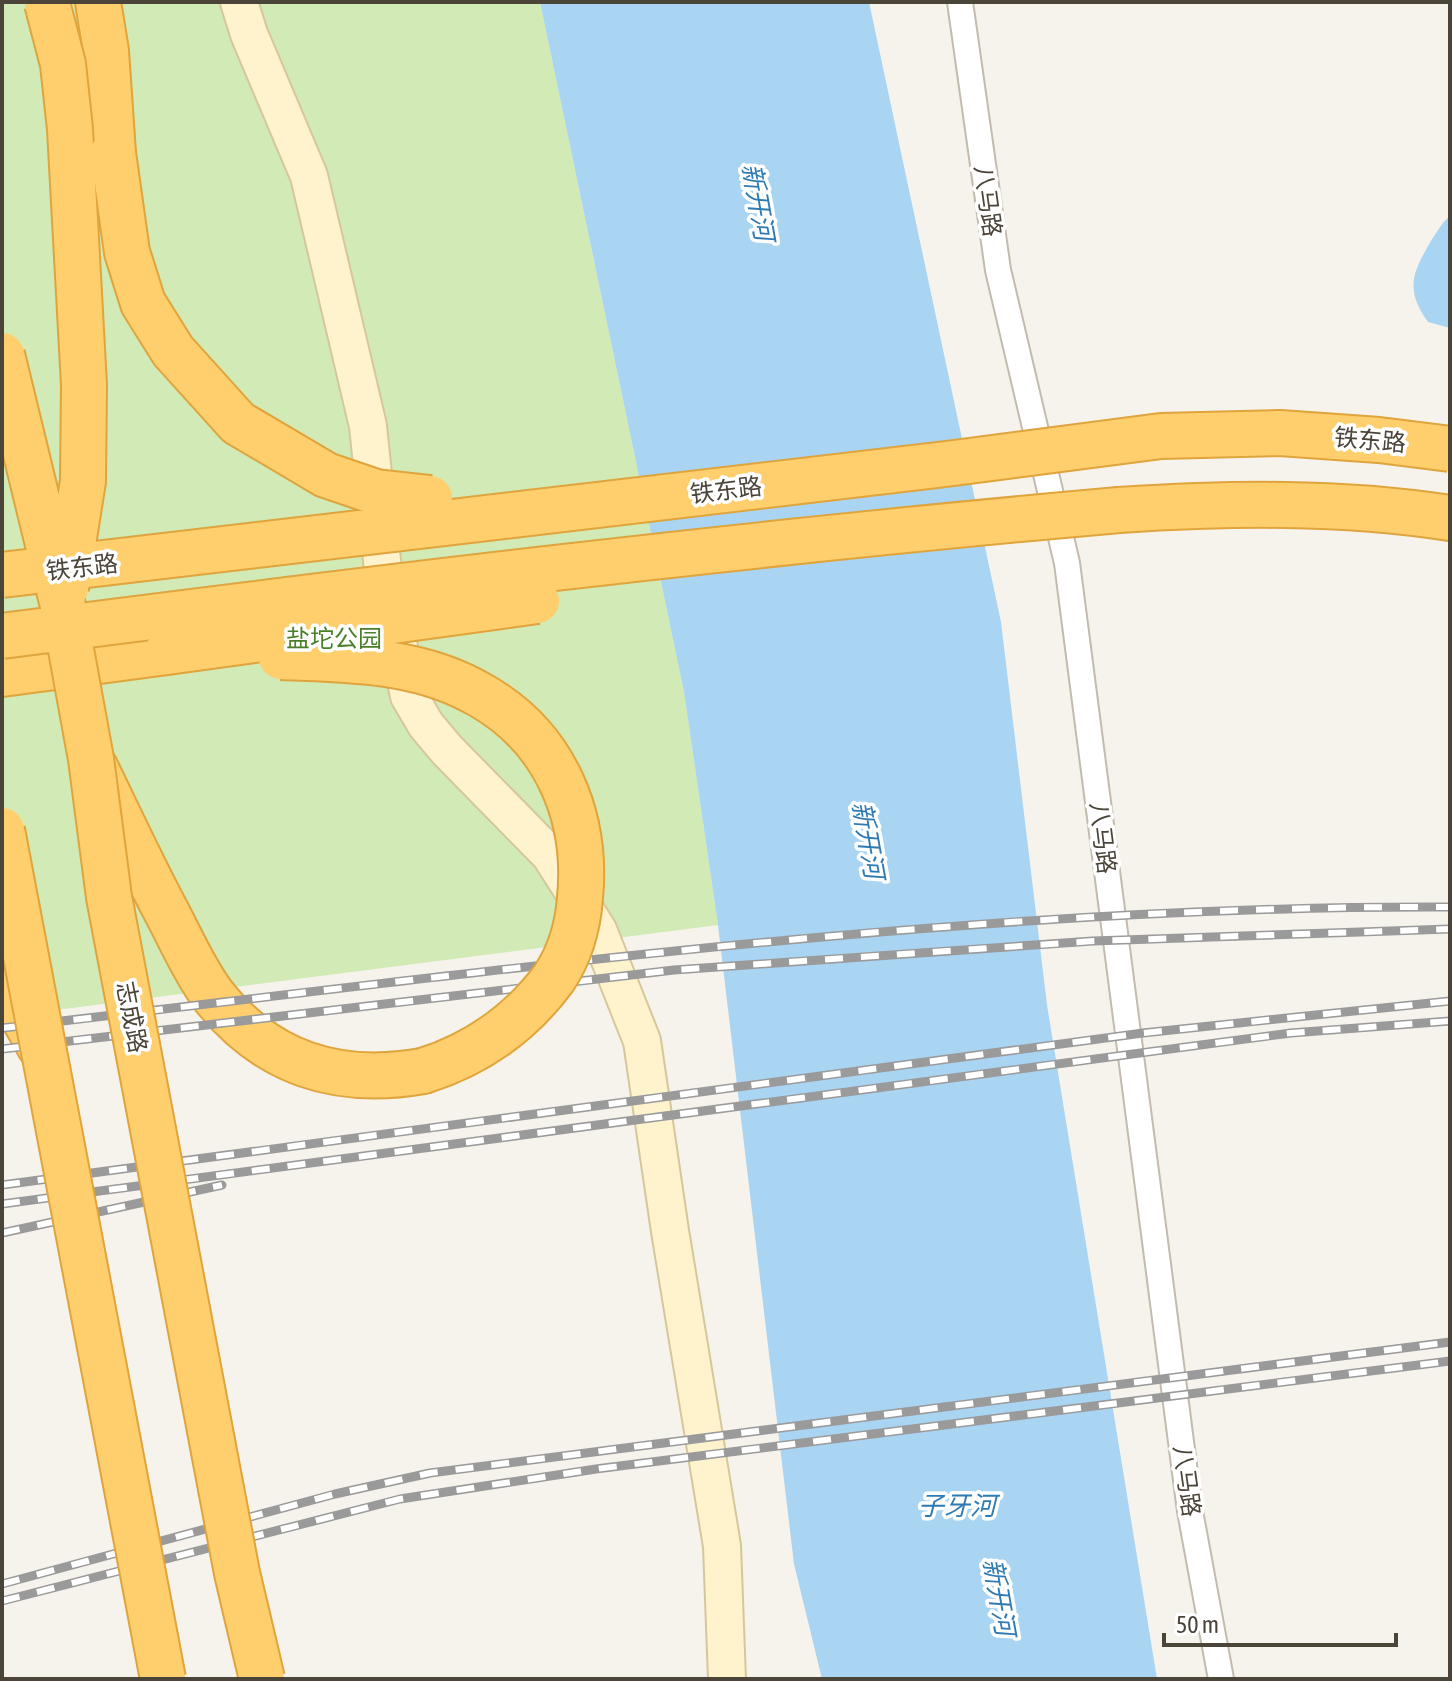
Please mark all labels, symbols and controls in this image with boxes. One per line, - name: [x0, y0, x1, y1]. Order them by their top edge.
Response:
- water label: 新开河: [736, 161, 780, 248]
- street label: 八马路: [970, 163, 1006, 239]
- street label: 铁东路: [1333, 423, 1407, 457]
- street label: 铁东路: [689, 472, 763, 508]
- street label: 铁东路: [45, 549, 119, 585]
- park label: 盐坨公园: [286, 625, 382, 652]
- water label: 新开河: [846, 799, 890, 886]
- street label: 八马路: [1085, 801, 1121, 875]
- street label: 志成路: [112, 979, 152, 1055]
- street label: 八马路: [1169, 1443, 1205, 1519]
- water label: 子牙河: [918, 1491, 1001, 1521]
- water label: 新开河: [977, 1556, 1021, 1643]
- scale bar: [1164, 1597, 1396, 1647]
- text: 50 m: [1176, 1611, 1219, 1638]

